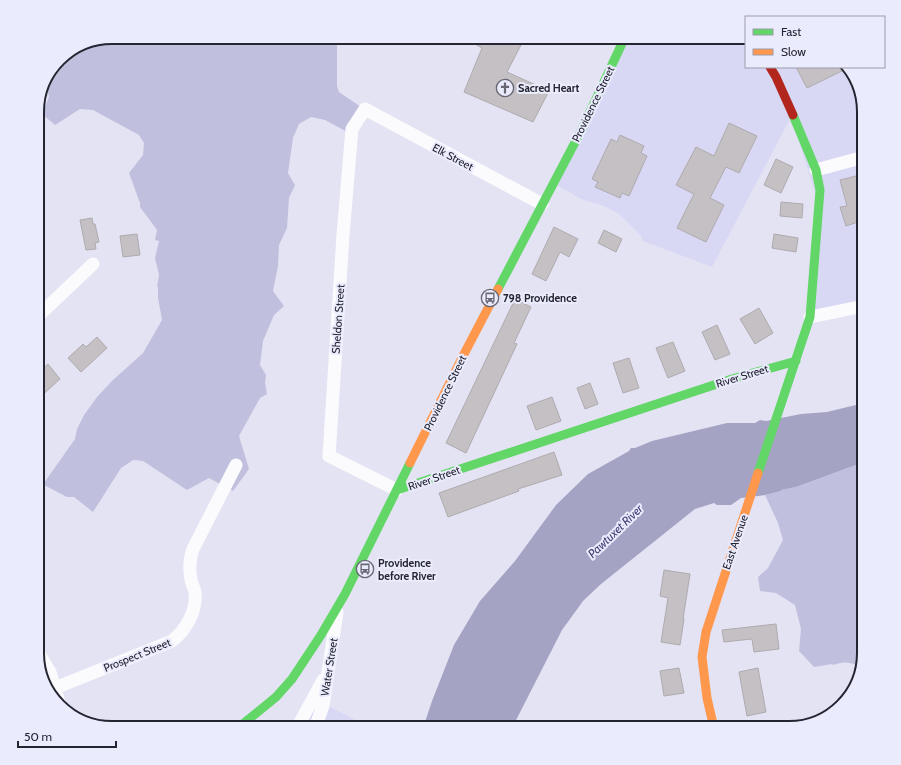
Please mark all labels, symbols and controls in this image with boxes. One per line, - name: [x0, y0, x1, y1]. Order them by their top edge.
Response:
- legend: [745, 16, 885, 68]
- text: Fast: [781, 24, 801, 39]
- text: Slow: [781, 44, 806, 59]
- street label: Providence Street: [569, 64, 617, 144]
- church icon: Sacred Heart: [495, 78, 515, 98]
- place label: Sacred Heart: [518, 81, 579, 95]
- street label: Elk Street: [430, 140, 476, 174]
- street label: Sheldon Street: [329, 284, 347, 354]
- bus stop icon: 798 Providence: [480, 288, 500, 308]
- place label: 798 Providence: [503, 291, 577, 305]
- street label: Providence Street: [421, 353, 469, 433]
- street label: River Street: [714, 361, 770, 391]
- street label: River Street: [406, 462, 462, 493]
- water label: Pawtuxet River: [584, 500, 647, 561]
- street label: East Avenue: [719, 512, 751, 571]
- place label: Providence before River: [378, 556, 436, 583]
- bus stop icon: Providence before River: [355, 559, 375, 579]
- street label: Prospect Street: [101, 635, 173, 675]
- street label: Water Street: [317, 637, 341, 697]
- scale bar: [18, 723, 116, 749]
- text: 50 m: [24, 729, 52, 744]

